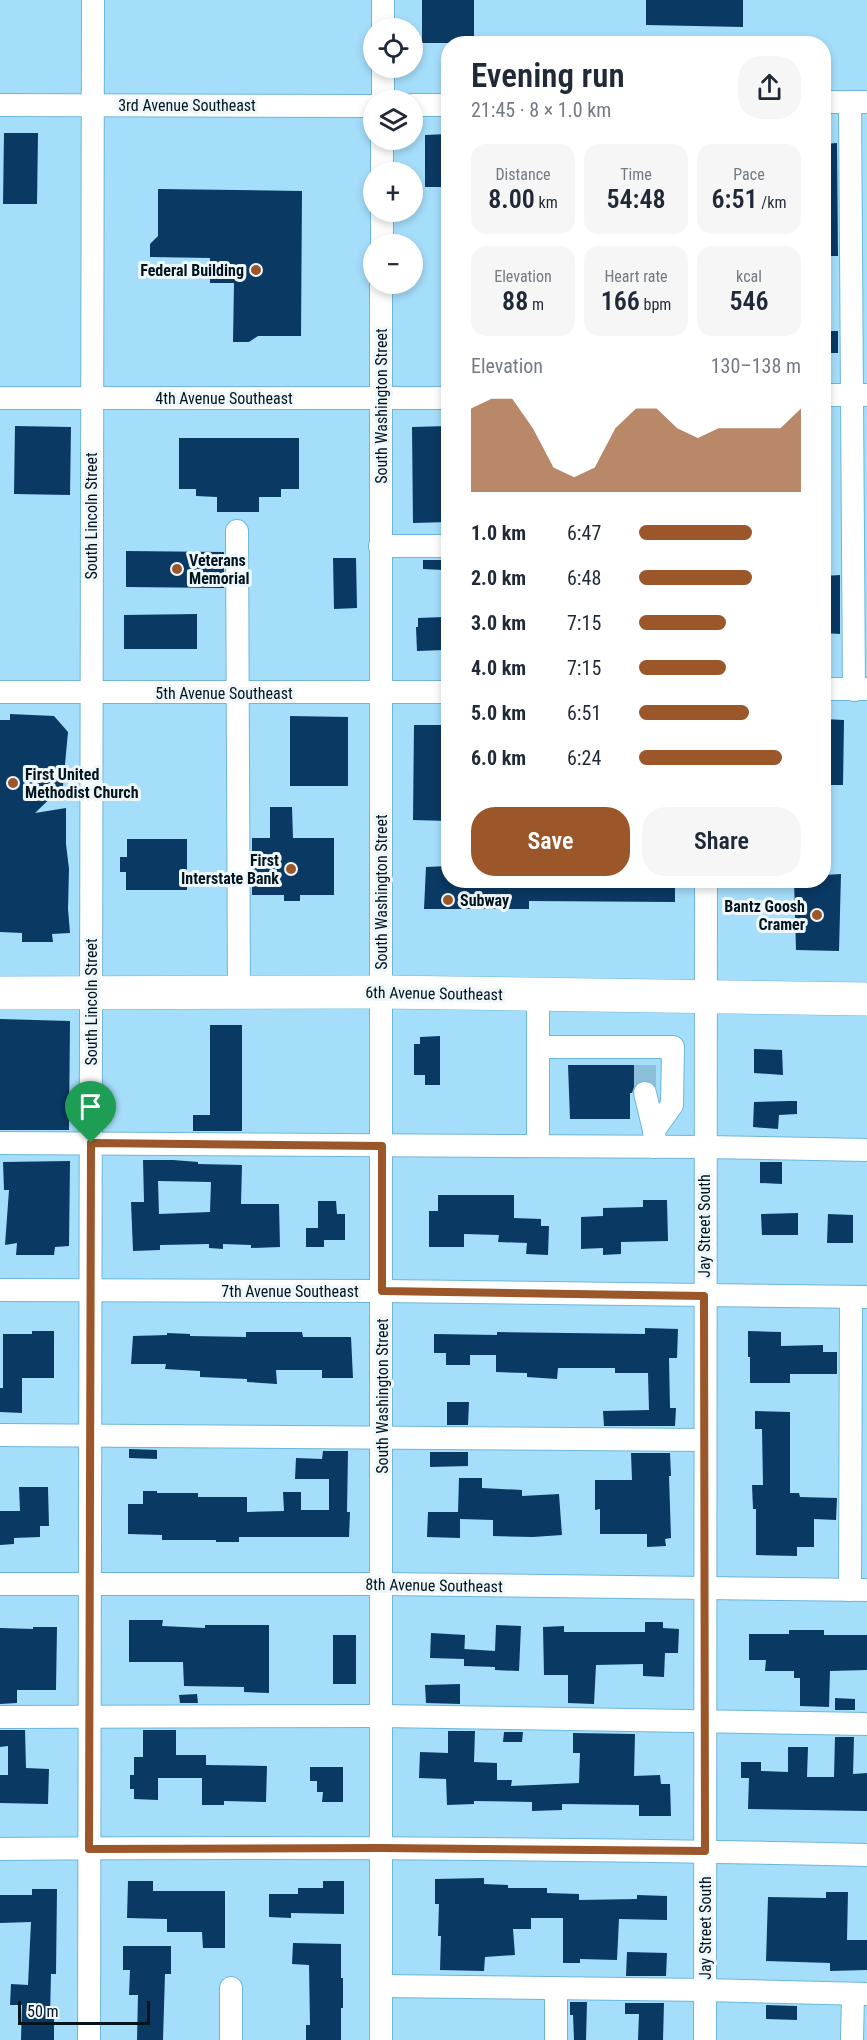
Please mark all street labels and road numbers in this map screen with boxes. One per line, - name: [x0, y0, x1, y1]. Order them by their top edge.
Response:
- street label: 3rd Avenue Southeast: [118, 96, 256, 115]
- street label: South Washington Street: [372, 328, 391, 484]
- street label: 4th Avenue Southeast: [155, 389, 293, 408]
- street label: South Lincoln Street: [82, 452, 101, 580]
- street label: 5th Avenue Southeast: [155, 684, 293, 703]
- street label: South Washington Street: [372, 814, 391, 970]
- street label: South Lincoln Street: [82, 938, 101, 1066]
- street label: 6th Avenue Southeast: [365, 983, 503, 1004]
- street label: Jay Street South: [695, 1174, 714, 1278]
- street label: 7th Avenue Southeast: [221, 1282, 359, 1301]
- street label: South Washington Street: [373, 1318, 392, 1474]
- street label: 8th Avenue Southeast: [365, 1575, 503, 1596]
- street label: Jay Street South: [696, 1876, 715, 1980]

